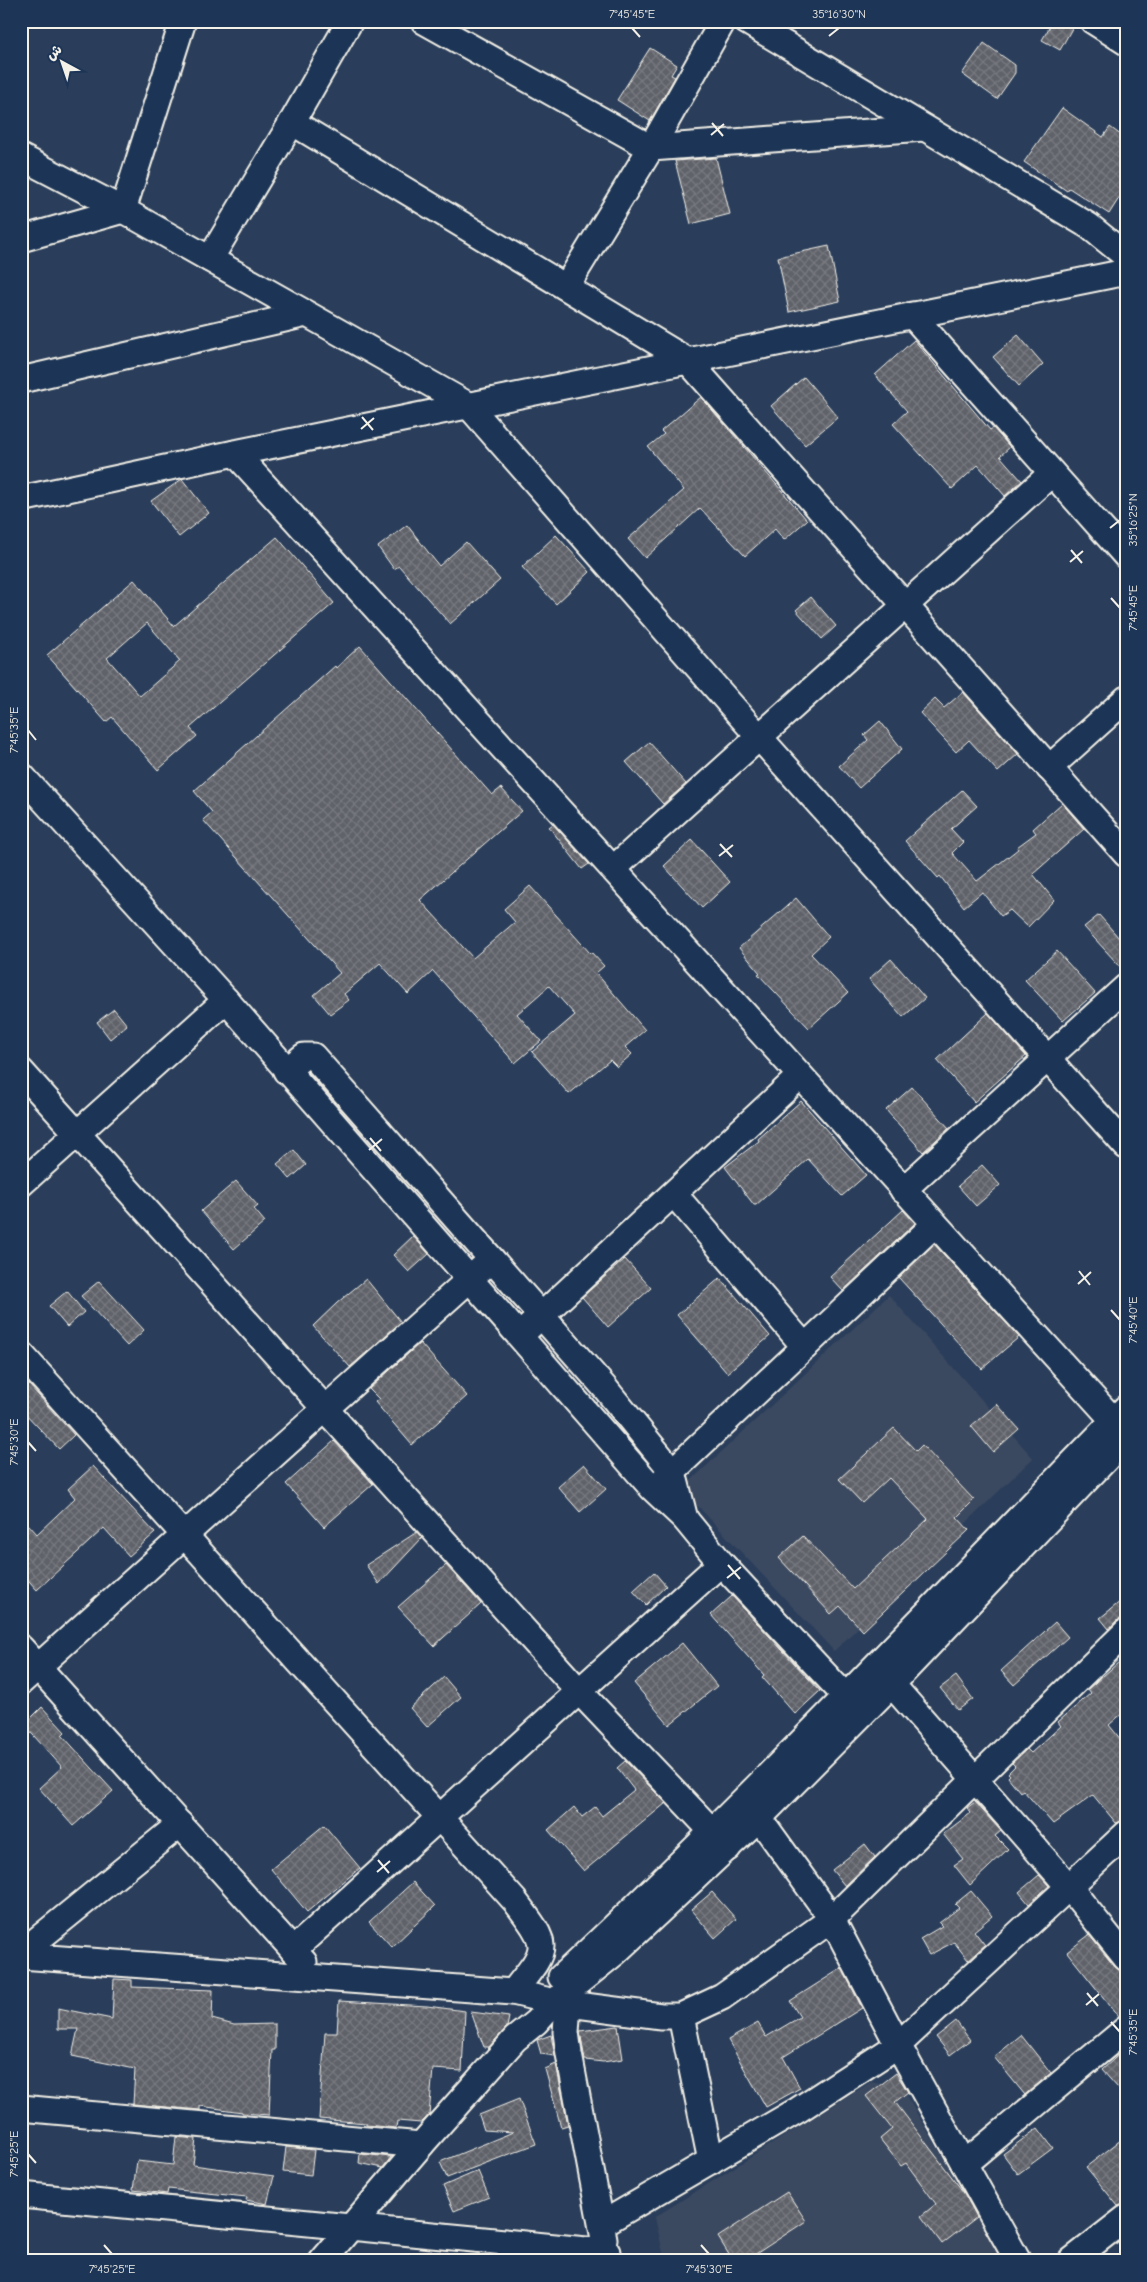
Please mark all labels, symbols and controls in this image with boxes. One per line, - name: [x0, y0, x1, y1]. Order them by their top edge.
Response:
- text: 7°45'45"E: [609, 7, 655, 21]
- text: 35°16'30"N: [812, 7, 866, 21]
- north arrow: [38, 38, 88, 88]
- text: ش: [43, 41, 65, 64]
- text: 35°16'25"N: [1126, 493, 1140, 547]
- text: 7°45'45"E: [1126, 585, 1140, 631]
- text: 7°45'35"E: [7, 707, 21, 753]
- text: 7°45'40"E: [1126, 1297, 1140, 1343]
- text: 7°45'30"E: [7, 1418, 21, 1466]
- text: 7°45'35"E: [1126, 2009, 1140, 2055]
- text: 7°45'25"E: [7, 2131, 21, 2177]
- text: 7°45'25"E: [89, 2262, 135, 2276]
- text: 7°45'30"E: [685, 2262, 733, 2276]

